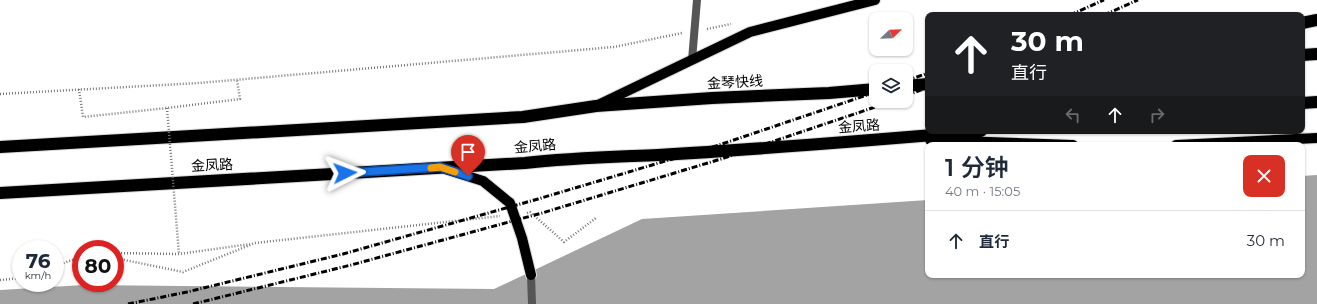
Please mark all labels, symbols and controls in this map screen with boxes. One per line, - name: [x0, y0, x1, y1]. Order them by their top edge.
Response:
- north arrow: [869, 12, 913, 56]
- map controls: [869, 12, 913, 108]
- text: 30 m: [1011, 24, 1084, 58]
- icon: ahead: [945, 28, 997, 80]
- text: 直行: [1011, 62, 1047, 84]
- button: layers: [869, 64, 913, 108]
- street label: 金琴快线: [707, 72, 763, 92]
- icon: left: [1062, 104, 1084, 126]
- icon: ahead: [1104, 104, 1126, 126]
- icon: right: [1146, 104, 1168, 126]
- street label: 金凤路: [837, 116, 881, 136]
- pin: [451, 135, 485, 176]
- street label: 金凤路: [513, 135, 557, 157]
- icon: arrive: [457, 141, 479, 163]
- position arrow: [324, 152, 366, 194]
- text: 1 分钟: [945, 153, 1009, 182]
- street label: 金凤路: [191, 155, 233, 175]
- button: close: [1243, 155, 1285, 197]
- text: 40 m · 15:05: [945, 183, 1020, 199]
- icon: ahead: [945, 230, 967, 252]
- text: 30 m: [1247, 231, 1285, 250]
- text: 直行: [979, 232, 1009, 251]
- speed limit sign: 80: [72, 240, 124, 292]
- text: 76: [26, 249, 50, 273]
- text: km/h: [25, 269, 51, 282]

